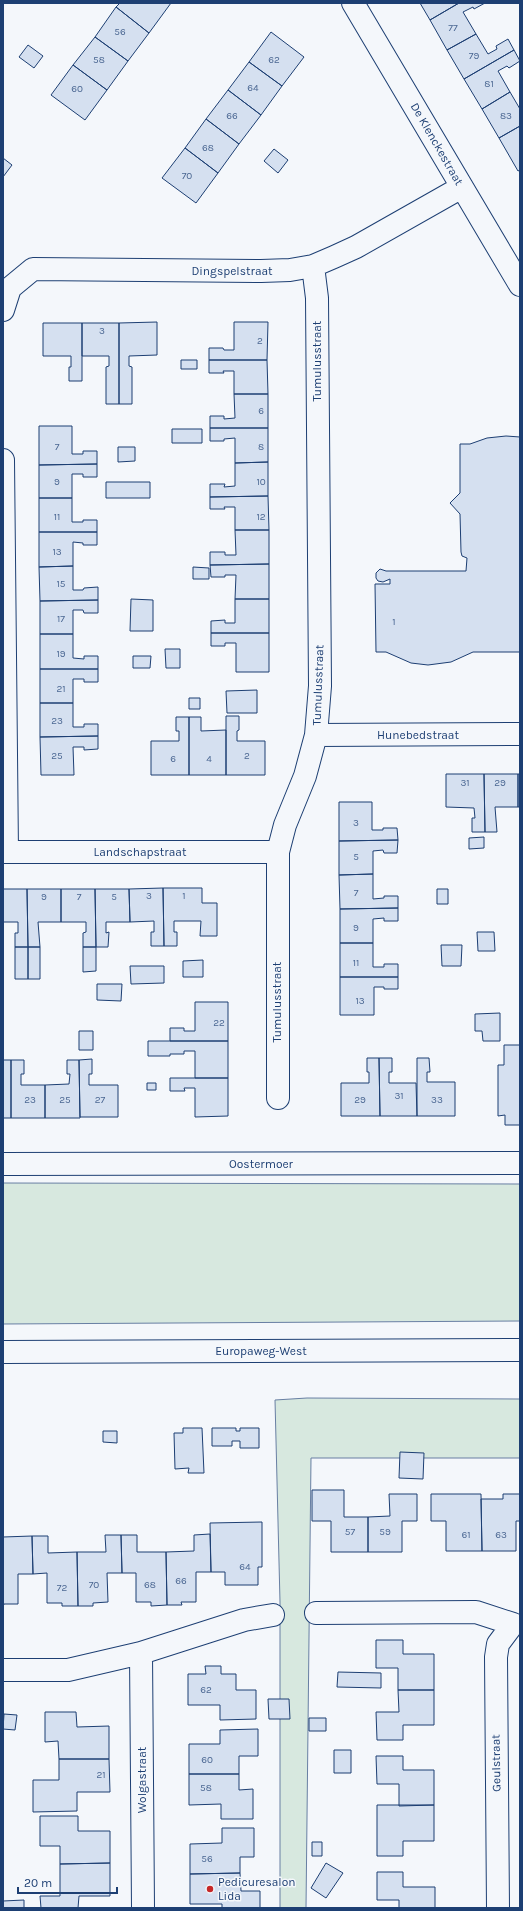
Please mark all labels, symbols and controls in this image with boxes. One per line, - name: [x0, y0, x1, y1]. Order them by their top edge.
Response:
- house number: 77: [448, 22, 458, 34]
- house number: 56: [114, 26, 126, 38]
- house number: 79: [469, 50, 479, 62]
- house number: 58: [93, 54, 105, 66]
- house number: 62: [268, 54, 280, 66]
- house number: 81: [484, 78, 494, 90]
- house number: 64: [247, 82, 259, 94]
- house number: 60: [71, 83, 83, 95]
- street label: De Klenckestraat: [408, 100, 467, 188]
- house number: 66: [226, 110, 238, 122]
- house number: 83: [500, 110, 512, 122]
- house number: 68: [202, 142, 214, 154]
- house number: 70: [182, 170, 192, 182]
- street label: Dingspelstraat: [191, 264, 273, 278]
- street label: Tumulusstraat: [310, 320, 324, 401]
- house number: 3: [99, 325, 105, 337]
- house number: 2: [257, 335, 263, 347]
- house number: 6: [258, 405, 264, 417]
- house number: 7: [55, 441, 60, 453]
- house number: 8: [258, 441, 264, 453]
- house number: 9: [54, 476, 60, 488]
- house number: 10: [256, 476, 266, 488]
- house number: 11: [54, 511, 60, 523]
- house number: 12: [256, 511, 266, 523]
- house number: 13: [52, 546, 62, 558]
- house number: 15: [57, 578, 66, 590]
- house number: 17: [57, 613, 65, 625]
- house number: 1: [392, 616, 396, 628]
- street label: Tumulusstraat: [310, 644, 326, 726]
- house number: 19: [56, 648, 66, 660]
- house number: 21: [56, 683, 66, 695]
- house number: 23: [51, 715, 63, 727]
- street label: Hunebedstraat: [377, 728, 459, 742]
- house number: 25: [51, 750, 63, 762]
- house number: 2: [244, 750, 250, 762]
- house number: 6: [170, 753, 176, 765]
- house number: 4: [206, 753, 212, 765]
- house number: 31: [460, 777, 470, 789]
- house number: 29: [494, 777, 506, 789]
- house number: 3: [353, 817, 359, 829]
- street label: Landschapstraat: [94, 845, 187, 859]
- house number: 5: [353, 851, 359, 863]
- house number: 7: [354, 887, 359, 899]
- house number: 3: [146, 890, 152, 902]
- house number: 1: [182, 890, 186, 902]
- house number: 9: [41, 891, 47, 903]
- house number: 7: [77, 891, 82, 903]
- house number: 5: [111, 891, 117, 903]
- house number: 9: [353, 922, 359, 934]
- house number: 11: [353, 957, 359, 969]
- street label: Tumulusstraat: [270, 961, 284, 1042]
- house number: 13: [355, 995, 365, 1007]
- house number: 22: [213, 1017, 225, 1029]
- house number: 31: [394, 1090, 404, 1102]
- house number: 23: [24, 1094, 36, 1106]
- house number: 25: [59, 1094, 71, 1106]
- house number: 27: [95, 1094, 106, 1106]
- house number: 29: [354, 1094, 366, 1106]
- house number: 33: [431, 1094, 443, 1106]
- street label: Oostermoer: [229, 1157, 294, 1171]
- street label: Europaweg-West: [215, 1344, 307, 1358]
- house number: 57: [345, 1526, 355, 1538]
- house number: 59: [379, 1526, 391, 1538]
- house number: 61: [461, 1529, 471, 1541]
- house number: 63: [495, 1529, 507, 1541]
- house number: 64: [239, 1561, 251, 1573]
- house number: 66: [175, 1575, 187, 1587]
- house number: 70: [89, 1579, 99, 1591]
- house number: 68: [144, 1579, 156, 1591]
- house number: 72: [57, 1582, 67, 1594]
- house number: 62: [200, 1684, 212, 1696]
- street label: Geulstraat: [488, 1734, 503, 1792]
- street label: Wolgastraat: [135, 1746, 149, 1813]
- house number: 60: [201, 1754, 213, 1766]
- house number: 21: [96, 1769, 106, 1781]
- house number: 58: [200, 1782, 212, 1794]
- house number: 56: [201, 1853, 213, 1865]
- scale bar: [18, 1869, 117, 1895]
- place label: Pedicuresalon Lida: [218, 1875, 296, 1903]
- text: 20 m: [24, 1876, 52, 1890]
- marker: Pedicuresalon Lida: [205, 1884, 215, 1894]

